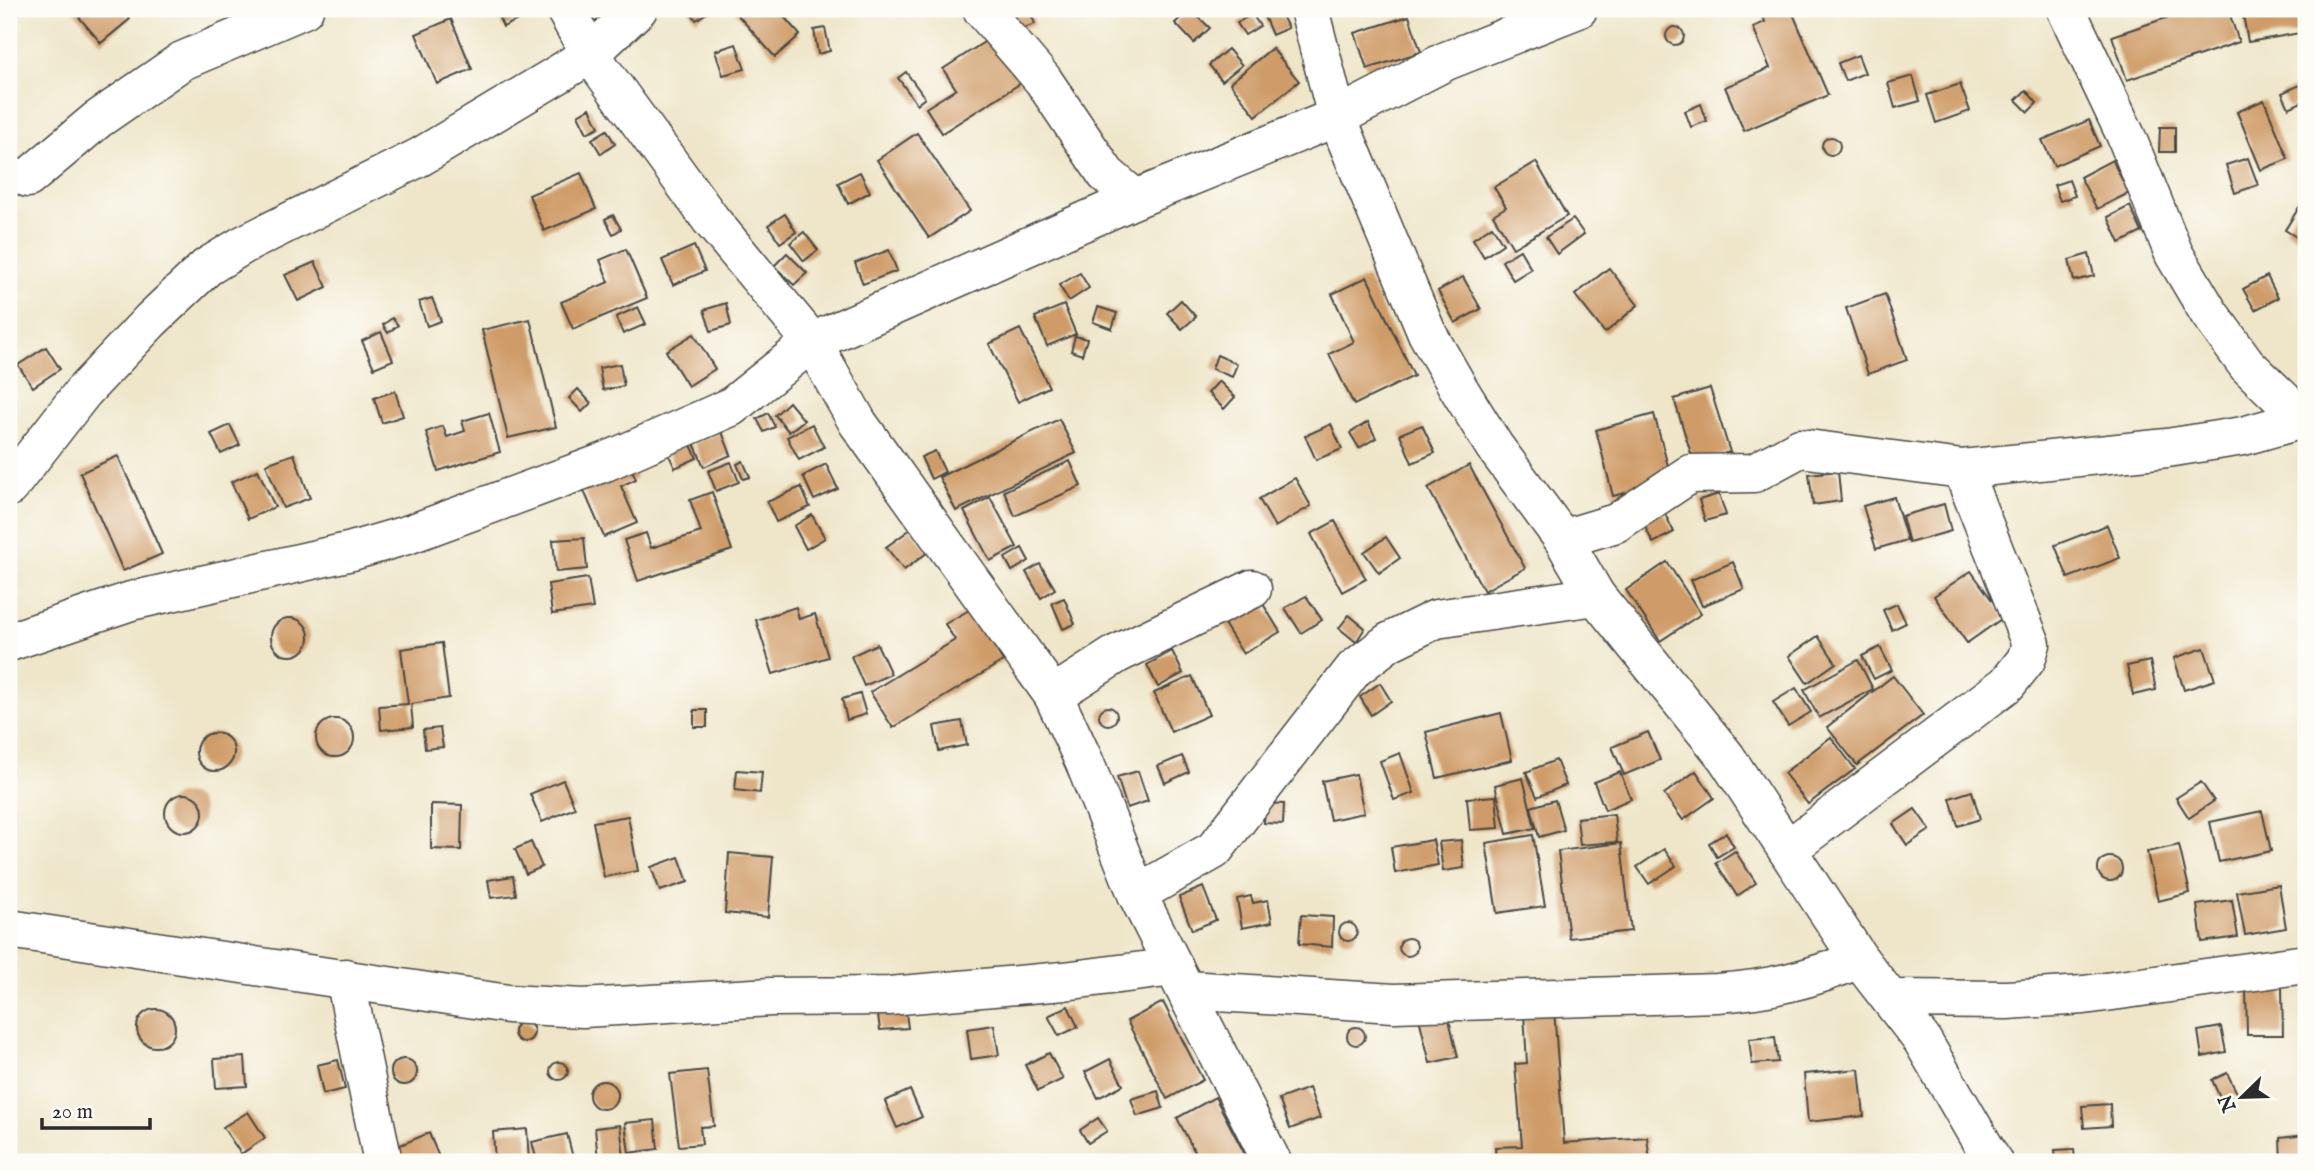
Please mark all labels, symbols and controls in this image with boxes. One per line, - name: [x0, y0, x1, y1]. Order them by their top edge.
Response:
- north arrow: [2206, 1062, 2276, 1132]
- scale bar: [42, 1087, 150, 1131]
- text: N: [2214, 1090, 2243, 1116]
- text: 20 m: [52, 1099, 93, 1126]

